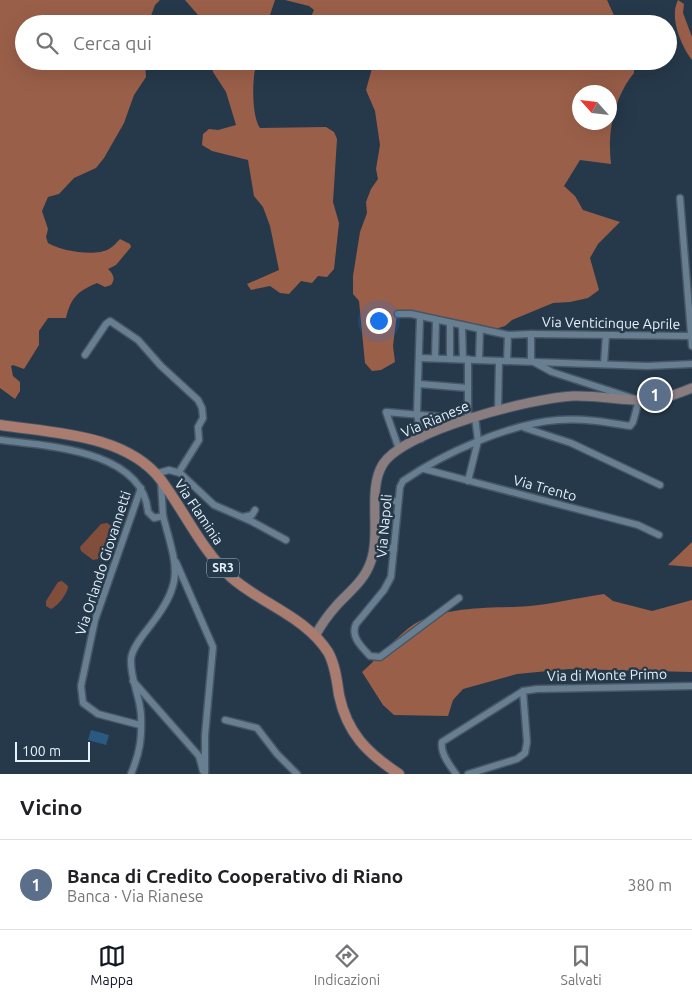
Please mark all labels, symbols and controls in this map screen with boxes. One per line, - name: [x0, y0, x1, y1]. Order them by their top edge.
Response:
- search box: [15, 15, 677, 70]
- icon: search: [33, 29, 61, 57]
- text: Cerca qui: [73, 32, 152, 54]
- north arrow: [572, 85, 617, 130]
- your location: [366, 308, 392, 334]
- street label: Via Venticinque Aprile: [542, 314, 680, 332]
- pin: 1: [639, 376, 671, 414]
- street label: Via Rianese: [399, 398, 471, 440]
- street label: Via Trento: [511, 472, 579, 504]
- street label: Via Flaminia: [171, 476, 227, 548]
- street label: Via Orlando Giovannetti: [72, 489, 134, 637]
- street label: Via Napoli: [373, 494, 395, 558]
- road number: SR3: [207, 558, 239, 578]
- street label: Via di Monte Primo: [547, 666, 667, 684]
- scale bar: [15, 739, 90, 762]
- text: 100 m: [22, 743, 61, 759]
- text: Vicino: [20, 795, 82, 819]
- text: Banca di Credito Cooperativo di Riano: [67, 865, 403, 887]
- text: 1: [31, 876, 41, 894]
- text: 380 m: [627, 876, 672, 894]
- text: Banca · Via Rianese: [67, 887, 204, 905]
- tab: Mappa: [90, 942, 133, 988]
- tab: Indicazioni: [314, 942, 380, 988]
- tab: Salvati: [561, 942, 602, 988]

